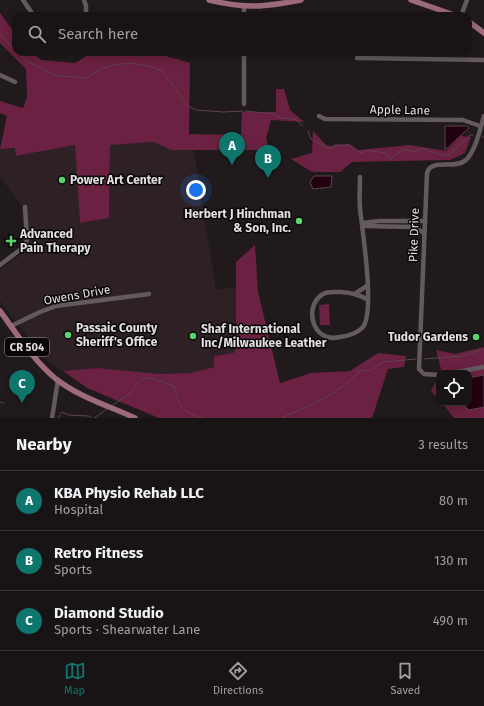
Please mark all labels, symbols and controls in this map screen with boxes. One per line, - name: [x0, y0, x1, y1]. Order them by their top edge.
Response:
- search box: [12, 12, 472, 56]
- icon: search: [26, 23, 48, 45]
- text: Search here: [58, 25, 138, 43]
- street label: Apple Lane: [370, 102, 430, 118]
- pin: A: [219, 132, 245, 165]
- pin: B: [255, 145, 281, 178]
- place label: Power Art Center: [70, 173, 163, 187]
- marker: Power Art Center: [57, 175, 67, 185]
- your location: [186, 180, 206, 200]
- place label: Herbert J Hinchman & Son, Inc.: [184, 207, 291, 235]
- street label: Pike Drive: [406, 208, 422, 262]
- marker: Herbert J Hinchman & Son, Inc.: [294, 216, 304, 226]
- place label: Advanced Pain Therapy: [19, 227, 91, 255]
- marker: Advanced Pain Therapy: [5, 235, 17, 247]
- street label: Owens Drive: [43, 282, 111, 308]
- place label: Passaic County Sheriff's Office: [76, 321, 158, 349]
- place label: Shaf International Inc/Milwaukee Leather: [201, 322, 327, 350]
- marker: Passaic County Sheriff's Office: [63, 330, 73, 340]
- place label: Tudor Gardens: [388, 330, 468, 344]
- marker: Shaf International Inc/Milwaukee Leather: [188, 331, 198, 341]
- marker: Tudor Gardens: [471, 332, 481, 342]
- road number: CR 504: [5, 338, 49, 356]
- pin: C: [9, 370, 35, 403]
- map controls: [436, 370, 472, 406]
- button: locate: [436, 370, 472, 406]
- text: Nearby: [16, 434, 71, 455]
- text: 3 results: [418, 437, 468, 452]
- text: KBA Physio Rehab LLC: [54, 484, 204, 502]
- text: A: [25, 493, 33, 508]
- text: 80 m: [439, 493, 468, 508]
- text: Hospital: [54, 502, 103, 517]
- text: Retro Fitness: [54, 544, 143, 562]
- text: B: [25, 553, 33, 568]
- text: 130 m: [434, 553, 468, 568]
- text: Sports: [54, 562, 92, 577]
- text: Diamond Studio: [54, 604, 164, 622]
- text: C: [25, 613, 33, 628]
- text: 490 m: [433, 613, 468, 628]
- text: Sports · Shearwater Lane: [54, 622, 200, 637]
- tab: Map: [64, 660, 86, 697]
- tab: Directions: [213, 660, 263, 697]
- tab: Saved: [391, 660, 420, 697]

